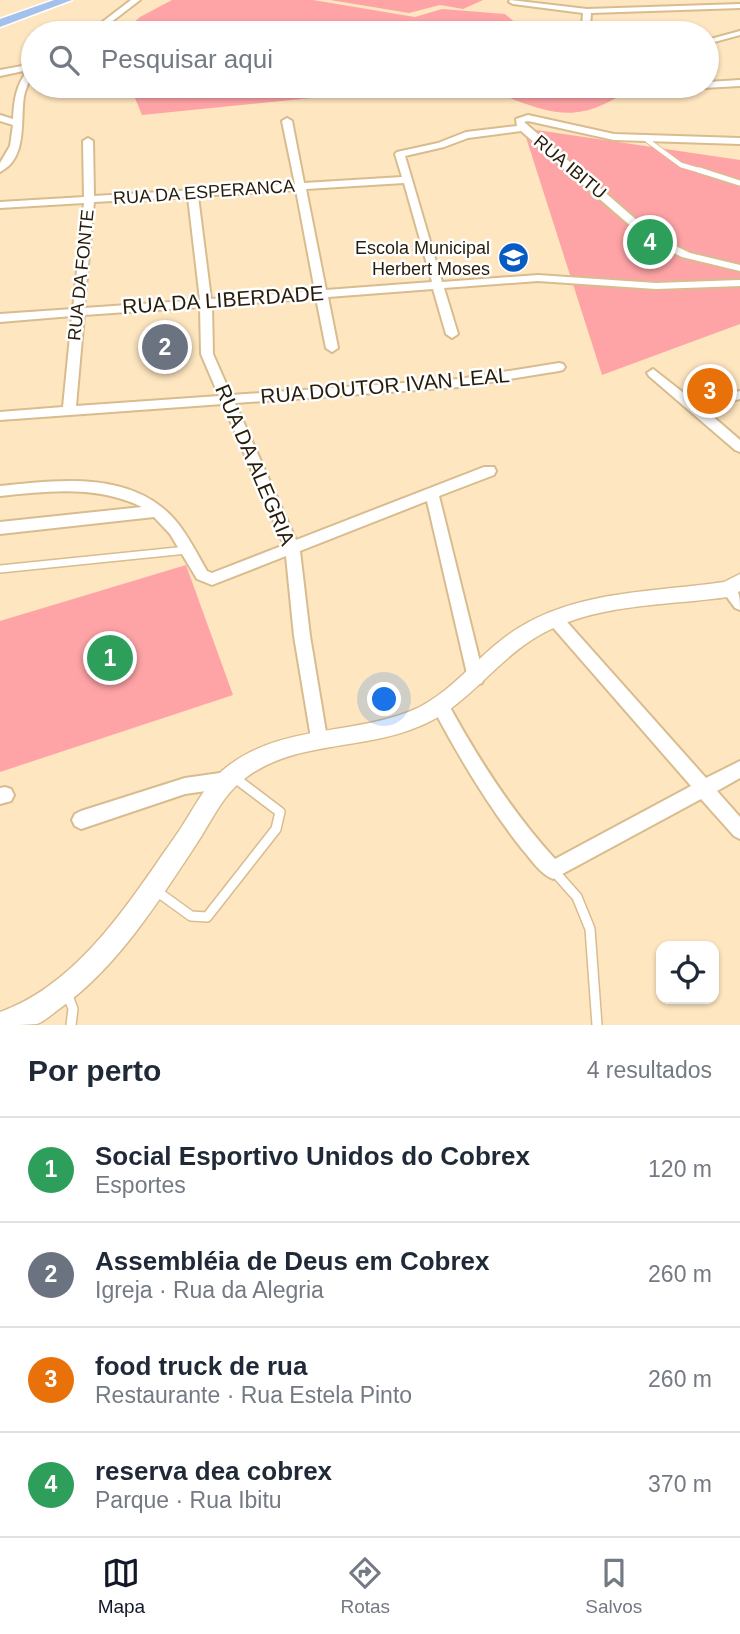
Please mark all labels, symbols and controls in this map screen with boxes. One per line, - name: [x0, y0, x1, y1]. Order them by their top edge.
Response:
- search box: [21, 21, 719, 98]
- icon: search: [45, 41, 83, 79]
- text: Pesquisar aqui: [101, 44, 273, 74]
- street label: RUA IBITU: [530, 131, 610, 203]
- street label: RUA DA ESPERANCA: [112, 176, 296, 208]
- street label: RUA DA FONTE: [64, 208, 98, 342]
- pin: 4: [627, 216, 673, 268]
- place label: Escola Municipal Herbert Moses: [355, 238, 490, 279]
- school or university icon: Escola Municipal Herbert Moses: [496, 241, 530, 275]
- street label: RUA DA LIBERDADE: [121, 281, 324, 318]
- pin: 2: [142, 321, 188, 373]
- street label: RUA DOUTOR IVAN LEAL: [259, 363, 511, 408]
- pin: 3: [687, 365, 733, 417]
- street label: RUA DA ALEGRIA: [211, 381, 300, 549]
- pin: 1: [87, 632, 133, 684]
- your location: [367, 682, 401, 716]
- map controls: [656, 941, 719, 1004]
- button: locate: [656, 941, 719, 1004]
- text: Por perto: [28, 1054, 161, 1087]
- text: 4 resultados: [587, 1057, 712, 1083]
- text: Social Esportivo Unidos do Cobrex: [95, 1141, 530, 1171]
- text: 1: [45, 1156, 57, 1182]
- text: 120 m: [648, 1156, 712, 1182]
- text: Esportes: [95, 1172, 186, 1198]
- text: Assembléia de Deus em Cobrex: [95, 1246, 490, 1276]
- text: 2: [45, 1261, 57, 1287]
- text: 260 m: [648, 1261, 712, 1287]
- text: Igreja · Rua da Alegria: [95, 1277, 324, 1303]
- text: food truck de rua: [95, 1351, 307, 1381]
- text: 3: [45, 1366, 57, 1392]
- text: 260 m: [648, 1366, 712, 1392]
- text: Restaurante · Rua Estela Pinto: [95, 1382, 412, 1408]
- text: reserva dea cobrex: [95, 1456, 332, 1486]
- text: 4: [45, 1471, 57, 1497]
- text: 370 m: [648, 1471, 712, 1497]
- text: Parque · Rua Ibitu: [95, 1487, 282, 1513]
- tab: Mapa: [98, 1554, 145, 1618]
- tab: Rotas: [340, 1554, 390, 1618]
- tab: Salvos: [585, 1554, 642, 1618]

